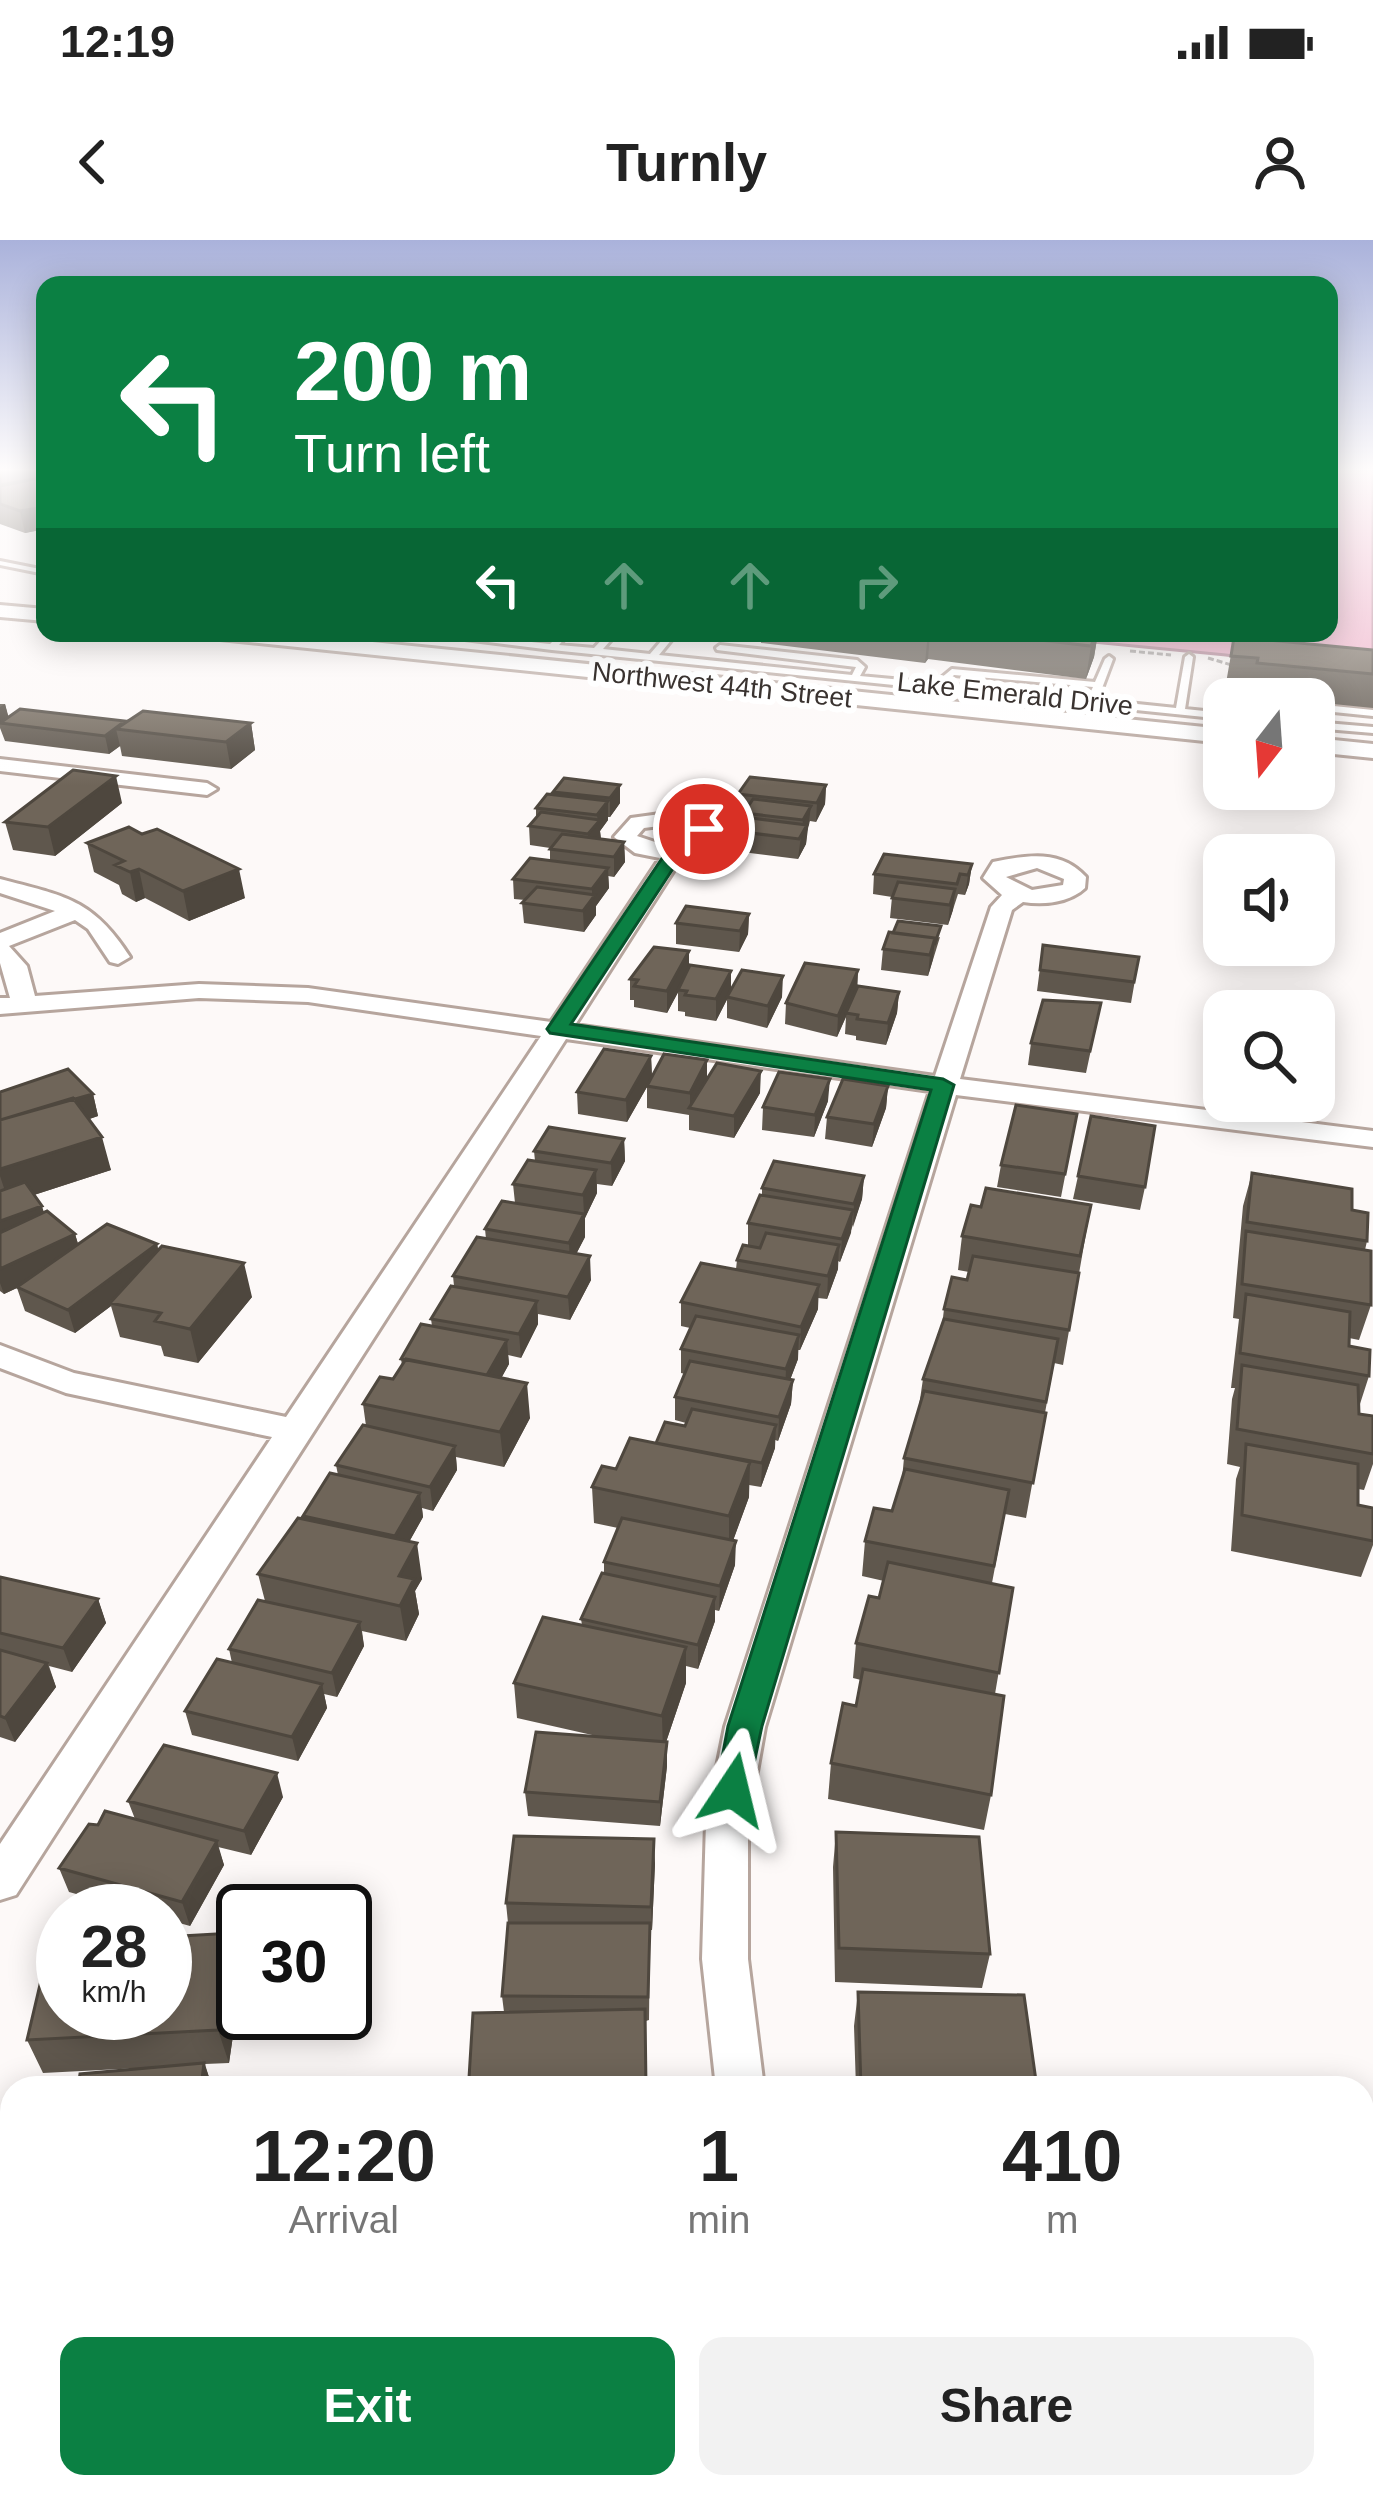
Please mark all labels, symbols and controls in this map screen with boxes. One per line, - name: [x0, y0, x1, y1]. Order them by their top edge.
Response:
- text: 12:19: [60, 16, 175, 67]
- icon: back: [60, 129, 126, 195]
- icon: person: [1247, 129, 1313, 195]
- text: Turnly: [606, 132, 767, 192]
- icon: left: [96, 324, 252, 480]
- text: 200 m: [294, 324, 532, 418]
- text: Turn left: [294, 423, 490, 483]
- icon: left: [465, 552, 531, 618]
- icon: ahead: [591, 552, 657, 618]
- icon: ahead: [717, 552, 783, 618]
- icon: right: [843, 552, 909, 618]
- street label: Northwest 44th Street: [591, 656, 854, 714]
- street label: Lake Emerald Drive: [896, 667, 1134, 721]
- north arrow: [1203, 678, 1335, 810]
- map controls: [1203, 678, 1335, 1122]
- pin: [653, 778, 755, 880]
- icon: arrive: [671, 796, 737, 862]
- button: sound: [1203, 834, 1335, 966]
- button: search: [1203, 990, 1335, 1122]
- position arrow: [670, 1727, 796, 1853]
- speed limit sign: 30: [216, 1884, 372, 2040]
- text: 28: [81, 1913, 147, 1980]
- text: km/h: [81, 1975, 147, 2008]
- text: 12:20: [252, 2116, 436, 2196]
- text: 1: [699, 2116, 739, 2196]
- text: 410: [1002, 2116, 1122, 2196]
- text: Arrival: [289, 2198, 399, 2241]
- text: min: [688, 2198, 750, 2241]
- text: m: [1046, 2198, 1078, 2241]
- button: Exit: [60, 2337, 675, 2475]
- button: Share: [699, 2337, 1314, 2475]

